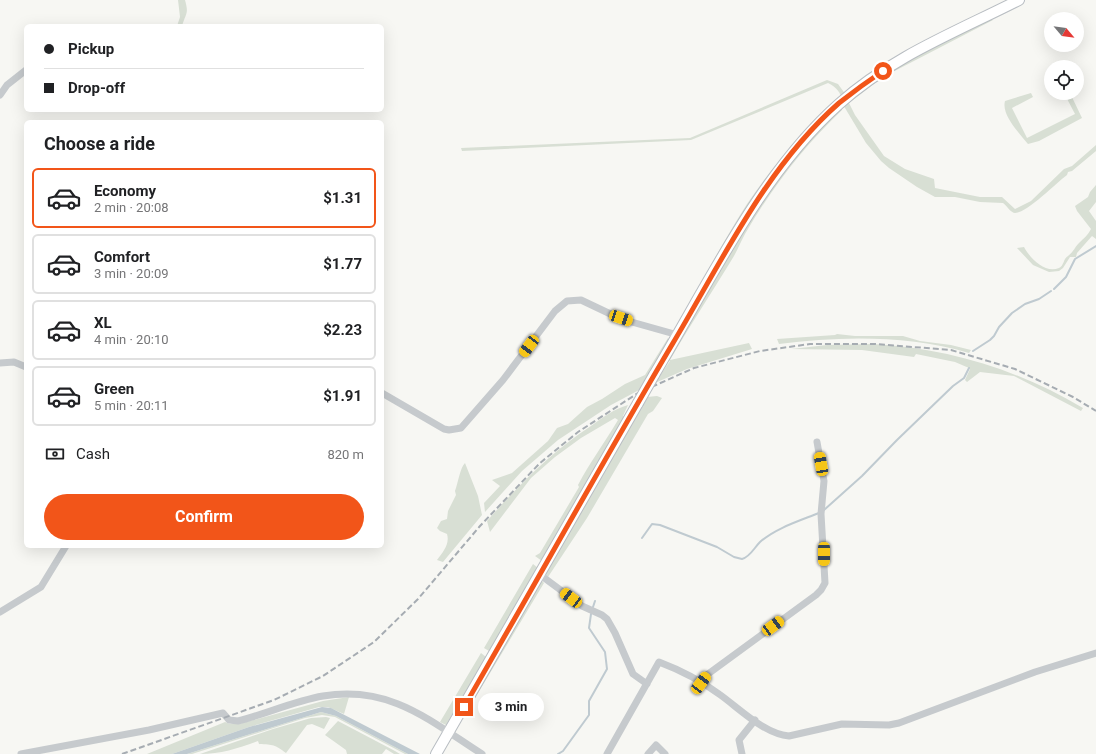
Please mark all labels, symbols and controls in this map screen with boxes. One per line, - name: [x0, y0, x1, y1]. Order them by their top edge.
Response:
- north arrow: [1044, 12, 1084, 52]
- map controls: [1044, 12, 1084, 100]
- text: Pickup: [68, 40, 114, 58]
- button: locate: [1044, 60, 1084, 100]
- route start: [874, 62, 892, 80]
- text: Drop-off: [68, 79, 125, 97]
- text: Choose a ride: [44, 133, 155, 154]
- icon: car: [46, 180, 82, 216]
- text: Economy: [94, 182, 156, 200]
- text: $1.31: [323, 189, 362, 207]
- text: 2 min · 20:08: [94, 200, 169, 215]
- icon: car: [46, 246, 82, 282]
- text: Comfort: [94, 248, 150, 266]
- text: $1.77: [323, 255, 362, 273]
- text: 3 min · 20:09: [94, 266, 169, 281]
- car: [608, 309, 634, 327]
- icon: car: [46, 312, 82, 348]
- text: XL: [94, 314, 112, 332]
- text: $2.23: [323, 321, 362, 339]
- text: 4 min · 20:10: [94, 332, 169, 347]
- car: [517, 333, 541, 359]
- icon: car: [46, 378, 82, 414]
- text: Green: [94, 380, 134, 398]
- text: $1.91: [323, 387, 362, 405]
- text: 5 min · 20:11: [94, 398, 169, 413]
- icon: cash: [44, 443, 66, 465]
- text: Cash: [76, 445, 110, 463]
- text: 820 m: [327, 447, 364, 462]
- car: [813, 451, 829, 477]
- button: Confirm: [44, 494, 364, 540]
- car: [818, 542, 830, 566]
- car: [558, 586, 584, 610]
- car: [760, 614, 786, 638]
- car: [689, 670, 713, 696]
- callout: 3 min: [478, 693, 544, 721]
- route end: [455, 698, 473, 716]
- text: 3 min: [495, 699, 527, 714]

